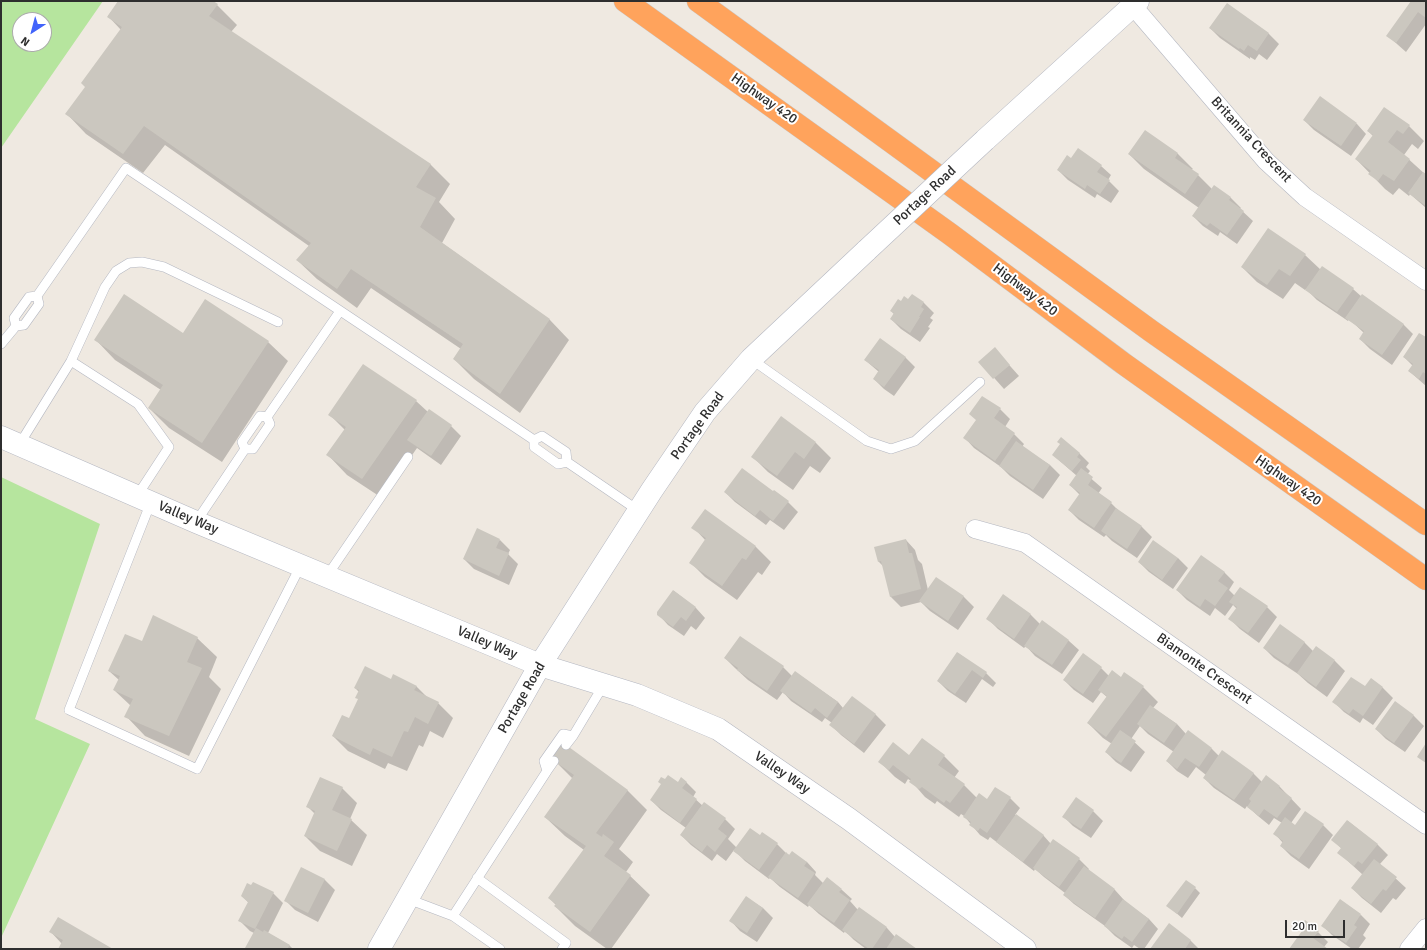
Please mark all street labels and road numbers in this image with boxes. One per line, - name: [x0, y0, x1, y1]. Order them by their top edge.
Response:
- street label: Highway 420: [728, 70, 800, 128]
- street label: Britannia Crescent: [1207, 94, 1295, 186]
- street label: Portage Road: [890, 163, 960, 229]
- street label: Highway 420: [989, 260, 1061, 320]
- street label: Portage Road: [668, 389, 728, 463]
- street label: Highway 420: [1252, 452, 1324, 510]
- street label: Valley Way: [155, 498, 221, 538]
- street label: Valley Way: [454, 623, 520, 663]
- street label: Biamonte Crescent: [1153, 630, 1255, 708]
- street label: Portage Road: [495, 659, 549, 737]
- street label: Valley Way: [751, 748, 813, 798]

